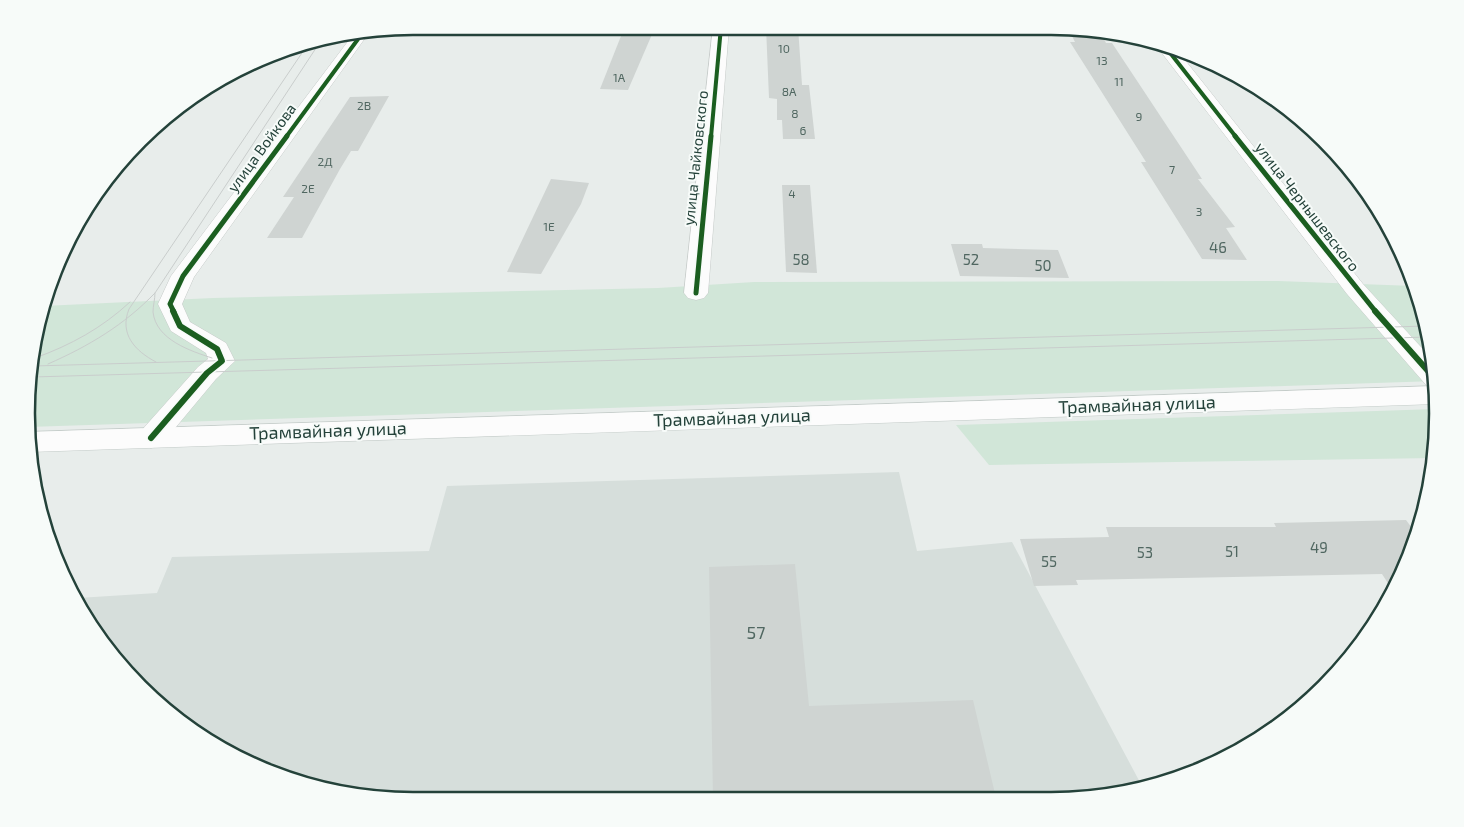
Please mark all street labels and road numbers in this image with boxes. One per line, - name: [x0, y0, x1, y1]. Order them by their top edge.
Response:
- street label: улица Чайковского: [679, 89, 712, 226]
- street label: улица Войкова: [223, 100, 300, 196]
- street label: улица Чернышевского: [1251, 138, 1364, 275]
- street label: Трамвайная улица: [1058, 390, 1216, 418]
- street label: Трамвайная улица: [653, 403, 811, 431]
- street label: Трамвайная улица: [249, 416, 407, 444]

